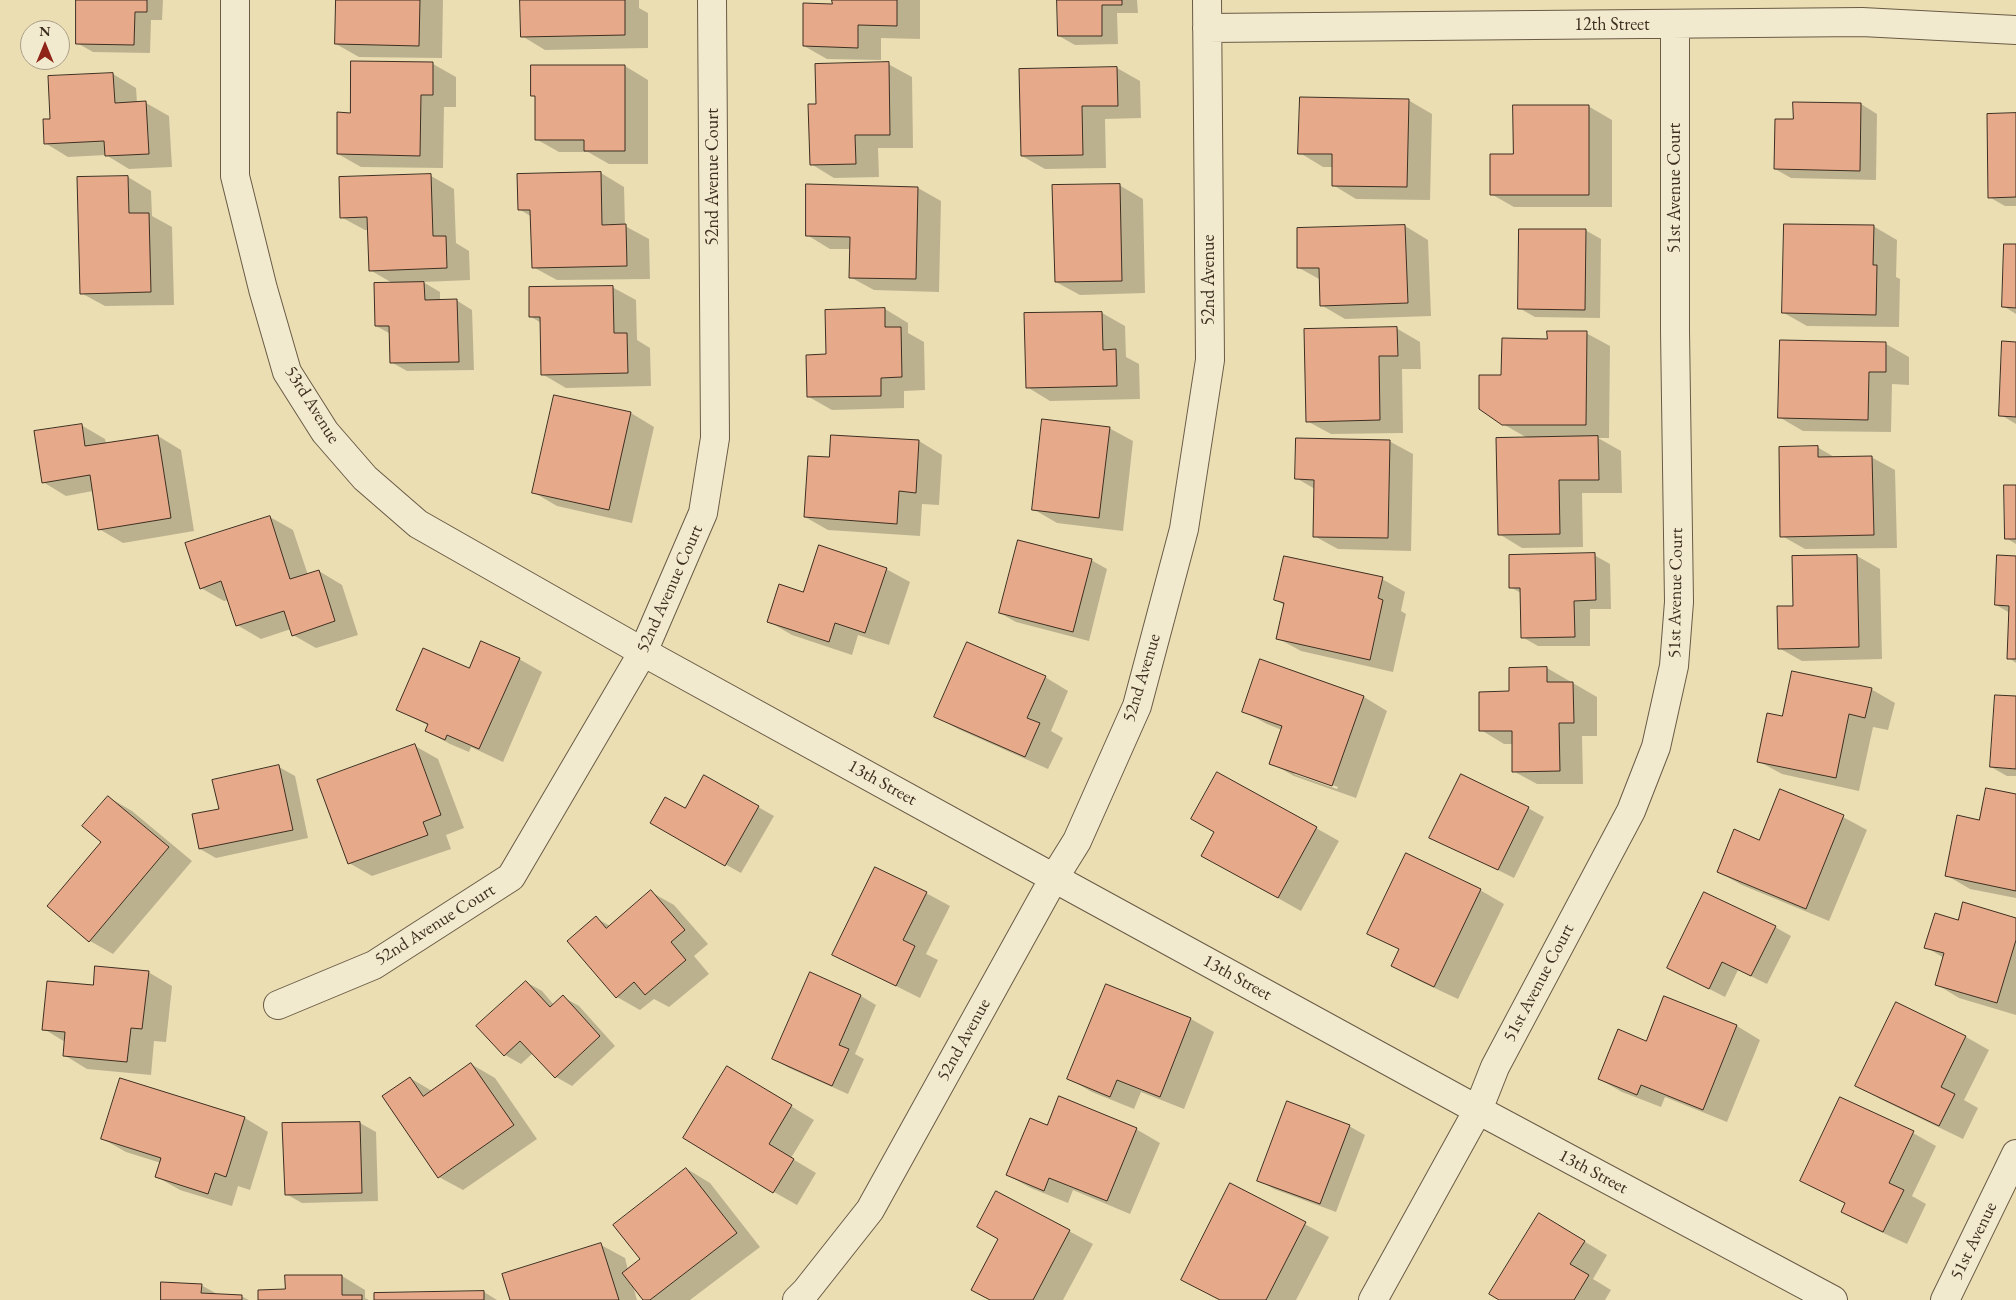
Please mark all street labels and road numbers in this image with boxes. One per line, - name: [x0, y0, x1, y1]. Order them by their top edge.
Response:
- street label: 12th Street: [1574, 14, 1650, 36]
- street label: 52nd Avenue Court: [702, 108, 724, 246]
- street label: 51st Avenue Court: [1664, 123, 1686, 253]
- street label: 52nd Avenue: [1198, 234, 1220, 326]
- street label: 53rd Avenue: [280, 362, 344, 448]
- street label: 52nd Avenue Court: [632, 522, 708, 656]
- street label: 51st Avenue Court: [1664, 528, 1688, 658]
- street label: 52nd Avenue: [1118, 631, 1166, 725]
- street label: 13th Street: [844, 755, 920, 811]
- street label: 52nd Avenue Court: [371, 879, 499, 971]
- street label: 51st Avenue Court: [1499, 920, 1579, 1046]
- street label: 13th Street: [1199, 950, 1275, 1006]
- street label: 52nd Avenue: [932, 995, 996, 1085]
- street label: 13th Street: [1555, 1145, 1631, 1199]
- street label: 51st Avenue: [1946, 1199, 2002, 1283]

